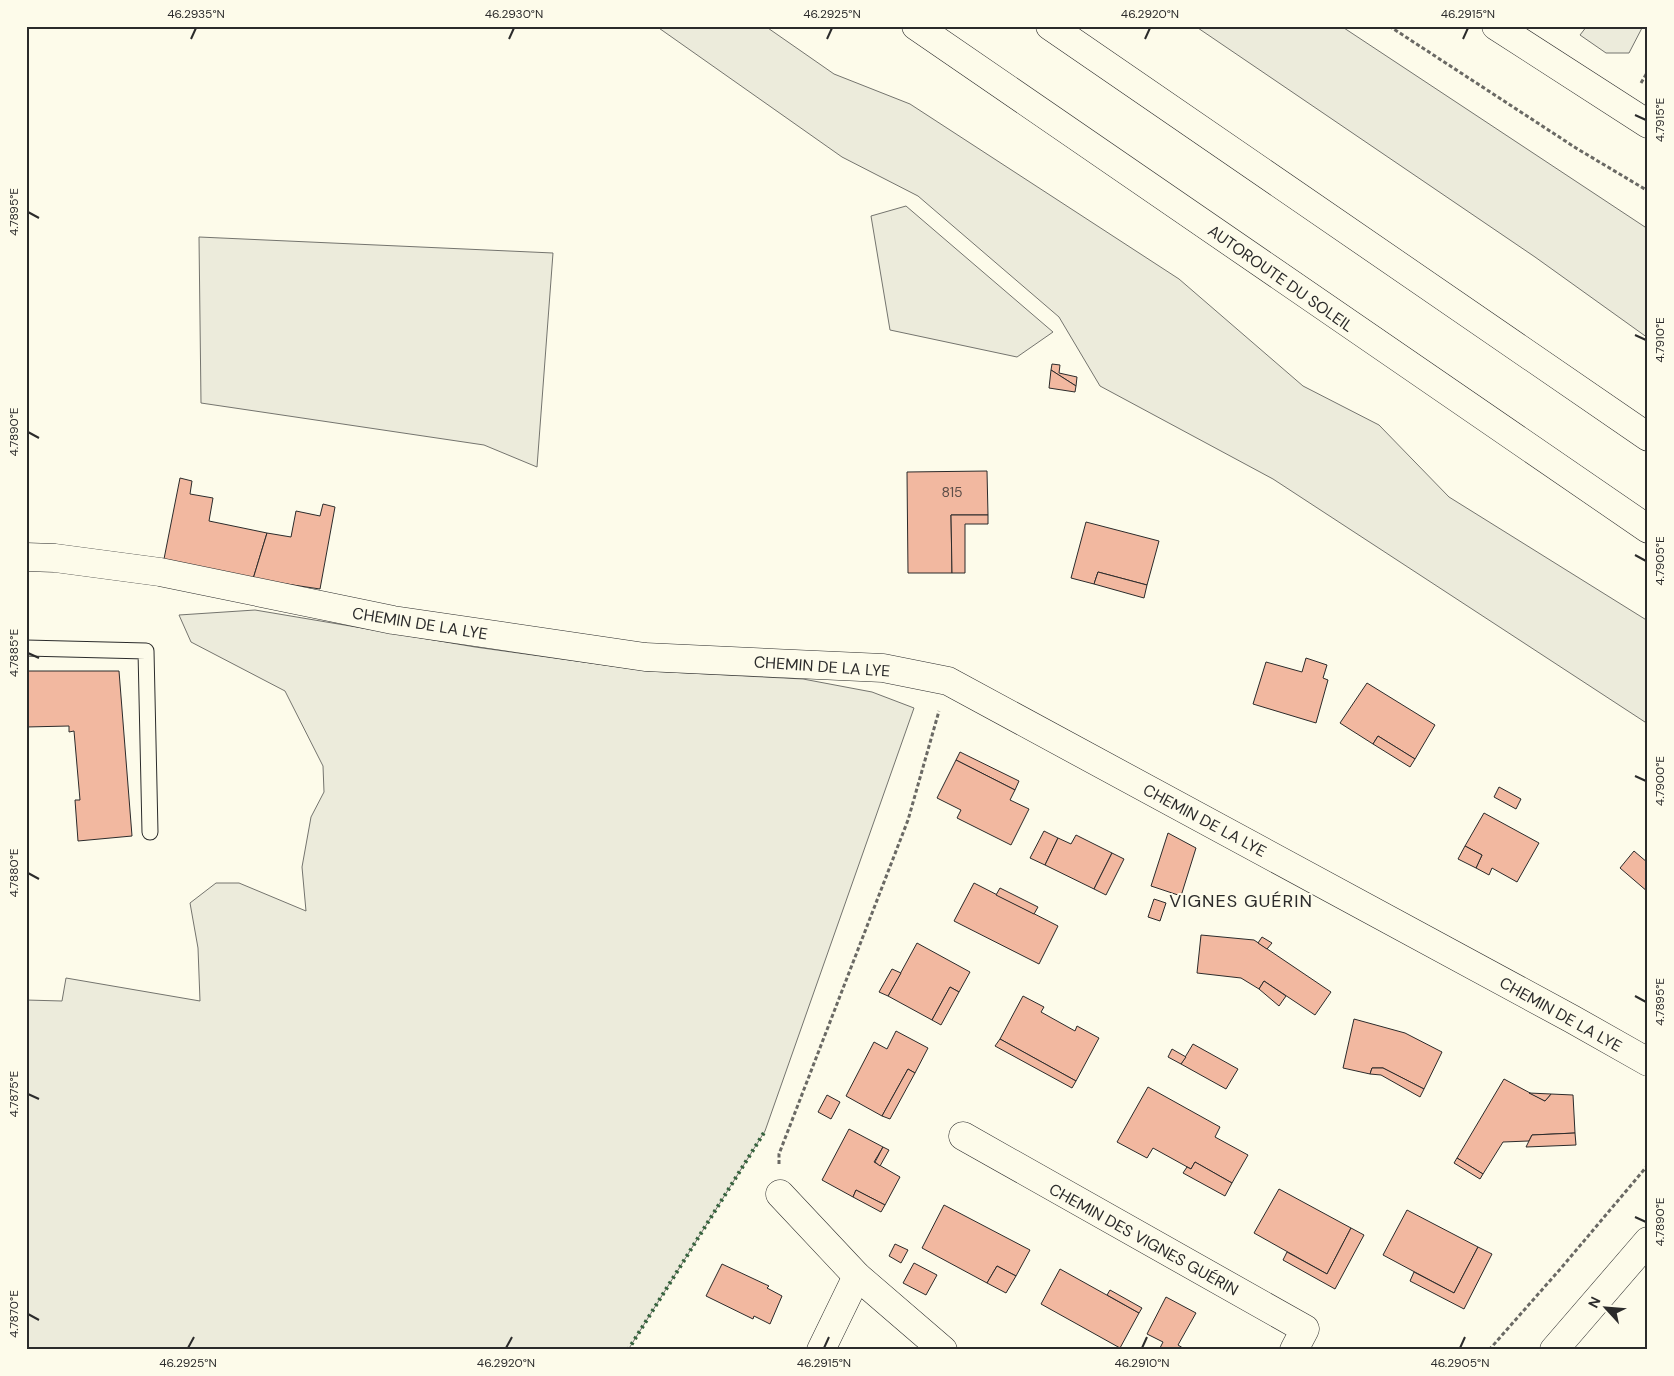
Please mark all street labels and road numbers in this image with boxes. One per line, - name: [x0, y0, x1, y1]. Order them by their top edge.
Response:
- street label: AUTOROUTE DU SOLEIL: [1204, 220, 1358, 337]
- street label: CHEMIN DE LA LYE: [351, 602, 489, 645]
- street label: CHEMIN DE LA LYE: [753, 651, 891, 682]
- street label: CHEMIN DE LA LYE: [1139, 779, 1270, 862]
- street label: CHEMIN DE LA LYE: [1496, 972, 1626, 1057]
- street label: CHEMIN DES VIGNES GUÉRIN: [1045, 1178, 1242, 1300]

